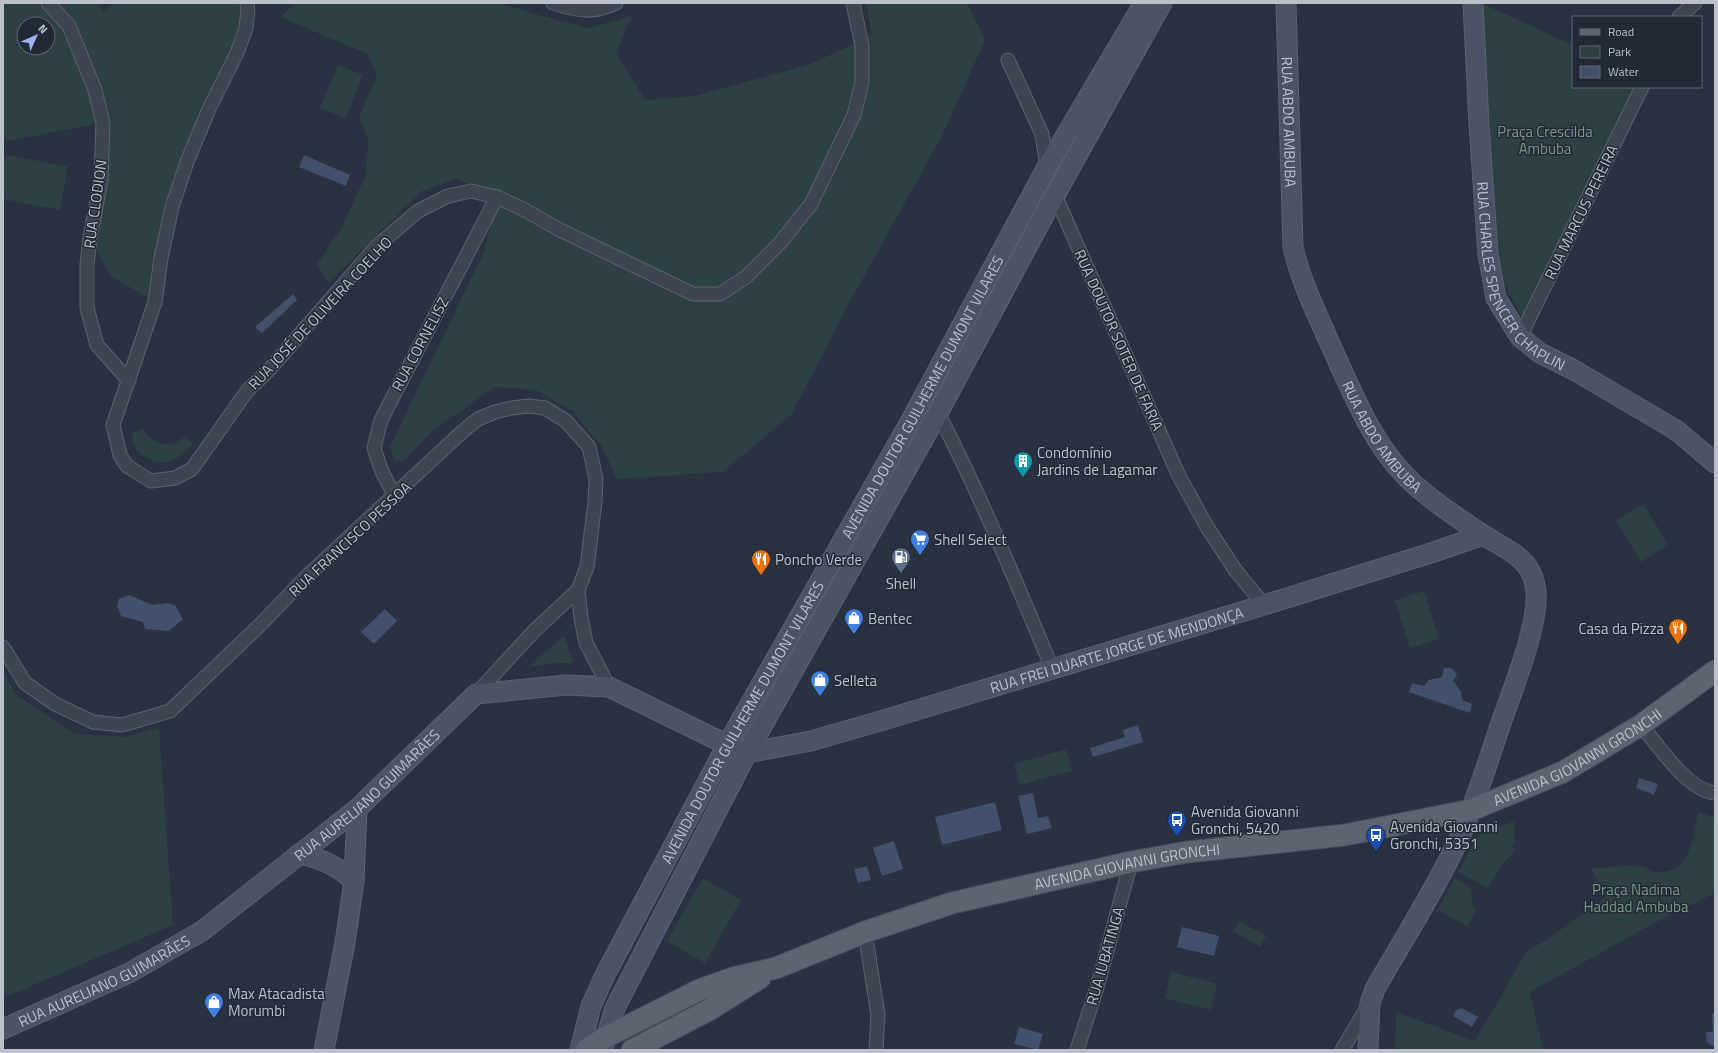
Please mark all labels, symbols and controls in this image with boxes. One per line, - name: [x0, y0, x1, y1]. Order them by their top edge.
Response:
- north arrow: [16, 16, 56, 56]
- legend: [1572, 16, 1702, 88]
- text: N: [35, 21, 51, 37]
- text: Road: [1608, 22, 1634, 41]
- text: Park: [1608, 42, 1631, 61]
- street label: RUA ABDO AMBUBA: [1276, 56, 1303, 188]
- text: Water: [1608, 62, 1639, 81]
- park label: Praça Crescilda Ambuba: [1497, 120, 1593, 160]
- street label: RUA MARCUS PEREIRA: [1538, 141, 1624, 283]
- street label: RUA CLODION: [77, 158, 113, 250]
- street label: RUA CHARLES SPENCER CHAPLIN: [1471, 181, 1570, 376]
- street label: RUA JOSÉ DE OLIVEIRA COELHO: [243, 231, 398, 395]
- street label: RUA DOUTOR SOTER DE FARIA: [1069, 246, 1169, 434]
- street label: AVENIDA DOUTOR GUILHERME DUMONT VILARES: [835, 251, 1009, 542]
- street label: RUA CORNELISZ: [386, 293, 454, 395]
- street label: RUA ABDO AMBUBA: [1337, 377, 1427, 498]
- place label: Condomínio Jardins de Lagamar: [1037, 441, 1157, 481]
- building icon: Condomínio Jardins de Lagamar: [1012, 450, 1034, 478]
- street label: RUA FRANCISCO PESSOA: [284, 476, 417, 602]
- supermarket icon: Shell Select: [909, 528, 931, 556]
- place label: Shell Select: [934, 528, 1007, 551]
- fuel station icon: Shell: [890, 546, 912, 574]
- restaurant icon: Poncho Verde: [750, 548, 772, 576]
- place label: Poncho Verde: [775, 548, 862, 571]
- place label: Shell: [886, 572, 916, 595]
- street label: AVENIDA DOUTOR GUILHERME DUMONT VILARES: [655, 577, 829, 867]
- street label: RUA FREI DUARTE JORGE DE MENDONÇA: [987, 600, 1246, 699]
- shop icon: Bentec: [843, 607, 865, 635]
- place label: Bentec: [868, 607, 912, 630]
- place label: Casa da Pizza: [1578, 617, 1664, 640]
- restaurant icon: Casa da Pizza: [1667, 617, 1689, 645]
- shop icon: Selleta: [809, 669, 831, 697]
- place label: Selleta: [834, 669, 877, 692]
- street label: AVENIDA GIOVANNI GRONCHI: [1489, 702, 1666, 811]
- street label: RUA AURELIANO GUIMARÃES: [289, 723, 445, 866]
- place label: Avenida Giovanni Gronchi, 5420: [1191, 800, 1299, 840]
- bus stop icon: Avenida Giovanni Gronchi, 5420: [1166, 809, 1188, 837]
- place label: Avenida Giovanni Gronchi, 5351: [1390, 815, 1498, 855]
- bus stop icon: Avenida Giovanni Gronchi, 5351: [1365, 824, 1387, 852]
- street label: AVENIDA GIOVANNI GRONCHI: [1032, 837, 1221, 895]
- park label: Praça Nadima Haddad Ambuba: [1583, 878, 1689, 918]
- street label: RUA IUBATINGA: [1080, 904, 1130, 1008]
- street label: RUA AURELIANO GUIMARÃES: [14, 929, 194, 1032]
- place label: Max Atacadista Morumbi: [228, 982, 325, 1022]
- shop icon: Max Atacadista Morumbi: [203, 991, 225, 1019]

